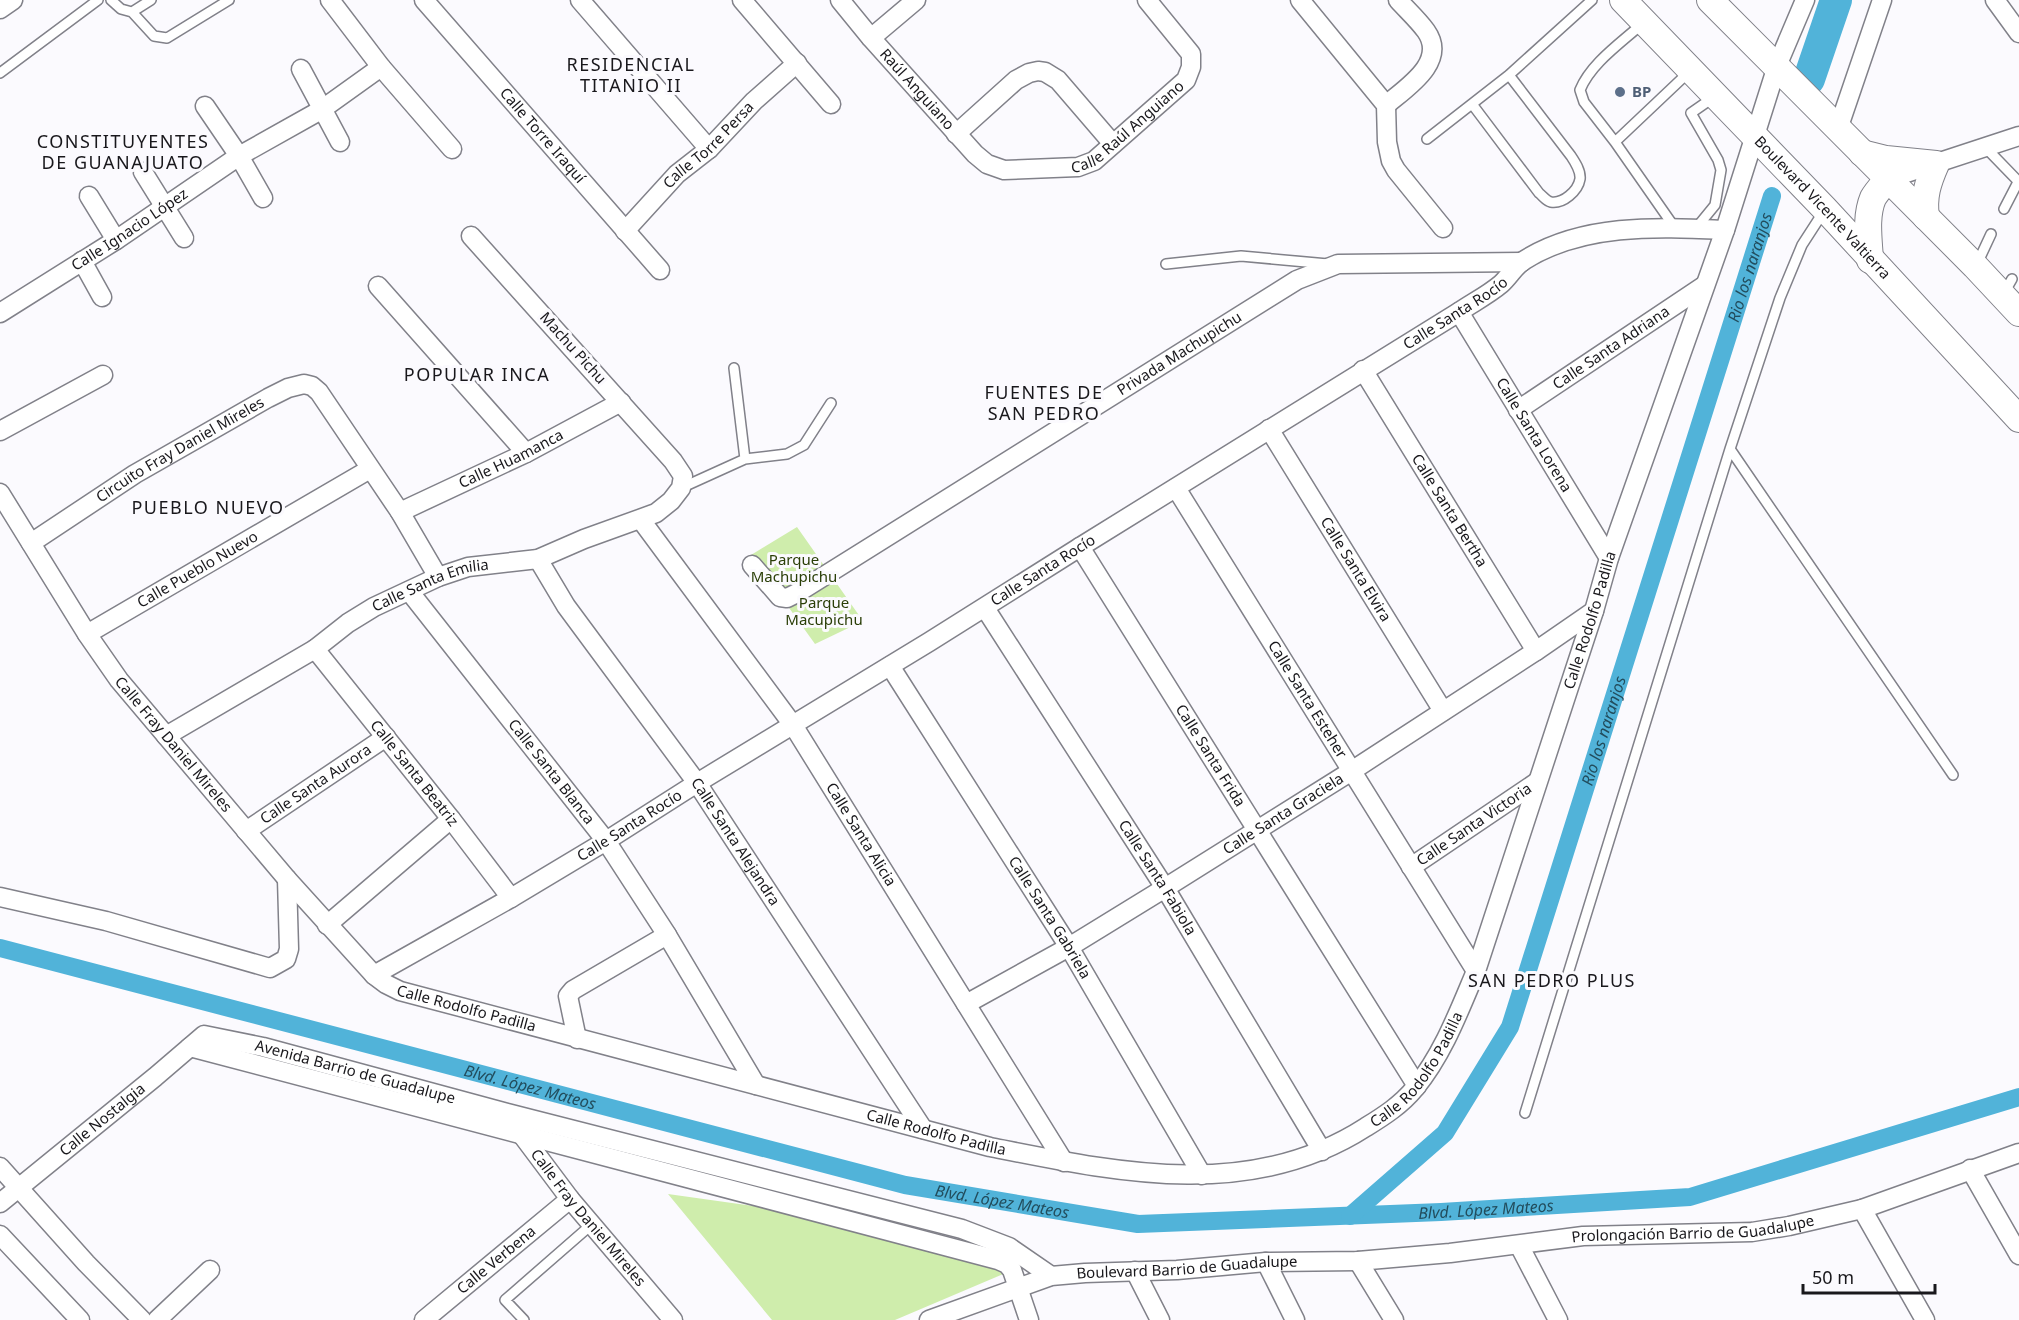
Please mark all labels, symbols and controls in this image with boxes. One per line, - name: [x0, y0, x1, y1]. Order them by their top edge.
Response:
- street label: Raúl Anguiano: [876, 44, 960, 134]
- district label: RESIDENCIAL TITANIO II: [567, 52, 695, 97]
- street label: Calle Raúl Anguiano: [1071, 76, 1188, 176]
- place label: BP: [1632, 81, 1651, 101]
- street label: Calle Torre Iraquí: [496, 83, 591, 188]
- marker: BP: [1613, 85, 1627, 99]
- street label: Calle Torre Persa: [658, 97, 758, 192]
- district label: CONSTITUYENTES DE GUANAJUATO: [37, 129, 209, 174]
- street label: Boulevard Vicente Valtierra: [1751, 131, 1896, 283]
- street label: Calle Ignacio López: [67, 183, 191, 275]
- water label: Rio los naranjos: [1722, 210, 1777, 325]
- street label: Calle Santa Rocío: [1399, 272, 1512, 353]
- street label: Calle Santa Adriana: [1548, 301, 1673, 393]
- street label: Privada Machupichu: [1113, 306, 1245, 399]
- street label: Machu Pichu: [536, 307, 611, 388]
- district label: POPULAR INCA: [404, 362, 550, 386]
- street label: Calle Santa Lorena: [1492, 373, 1577, 495]
- district label: FUENTES DE SAN PEDRO: [985, 380, 1103, 425]
- street label: Circuito Fray Daniel Mireles: [92, 391, 267, 506]
- street label: Calle Huamanca: [455, 424, 566, 492]
- street label: Calle Santa Bertha: [1408, 450, 1493, 570]
- district label: PUEBLO NUEVO: [131, 495, 285, 519]
- street label: Calle Santa Elvira: [1317, 513, 1396, 625]
- street label: Calle Pueblo Nuevo: [133, 526, 261, 612]
- street label: Calle Santa Rocío: [986, 529, 1099, 610]
- street label: Calle Rodolfo Padilla: [1558, 548, 1620, 692]
- park label: Parque Machupichu: [751, 549, 837, 586]
- street label: Calle Santa Emilia: [368, 554, 490, 616]
- park label: Parque Macupichu: [785, 592, 863, 629]
- street label: Calle Santa Esteher: [1264, 636, 1352, 762]
- street label: Calle Fray Daniel Mireles: [111, 672, 237, 816]
- water label: Rio los naranjos: [1576, 673, 1631, 788]
- street label: Calle Santa Frida: [1172, 700, 1251, 810]
- street label: Calle Santa Blanca: [504, 714, 600, 828]
- street label: Calle Santa Beatriz: [366, 715, 464, 830]
- street label: Calle Santa Aurora: [256, 739, 375, 828]
- street label: Calle Santa Graciela: [1219, 768, 1347, 858]
- street label: Calle Santa Alejandra: [687, 773, 785, 909]
- street label: Calle Santa Alicia: [822, 778, 901, 890]
- street label: Calle Santa Victoria: [1412, 778, 1535, 870]
- street label: Calle Santa Rocío: [573, 784, 685, 865]
- street label: Calle Santa Fabiola: [1115, 816, 1202, 938]
- street label: Calle Santa Gabriela: [1005, 852, 1096, 982]
- district label: SAN PEDRO PLUS: [1468, 968, 1636, 992]
- street label: Calle Rodolfo Padilla: [395, 980, 539, 1036]
- street label: Calle Rodolfo Padilla: [1366, 1008, 1467, 1131]
- street label: Avenida Barrio de Guadalupe: [254, 1035, 458, 1108]
- water label: Blvd. López Mateos: [462, 1059, 599, 1115]
- street label: Calle Nostalgia: [55, 1078, 149, 1160]
- street label: Calle Rodolfo Padilla: [865, 1104, 1008, 1159]
- street label: Calle Fray Daniel Mireles: [527, 1144, 651, 1290]
- water label: Blvd. López Mateos: [933, 1179, 1071, 1223]
- water label: Blvd. López Mateos: [1418, 1194, 1554, 1224]
- street label: Prolongación Barrio de Guadalupe: [1570, 1209, 1816, 1246]
- street label: Calle Verbena: [452, 1221, 539, 1298]
- street label: Boulevard Barrio de Guadalupe: [1076, 1251, 1298, 1283]
- scale bar: [1803, 1257, 1935, 1295]
- text: 50 m: [1812, 1265, 1854, 1289]

